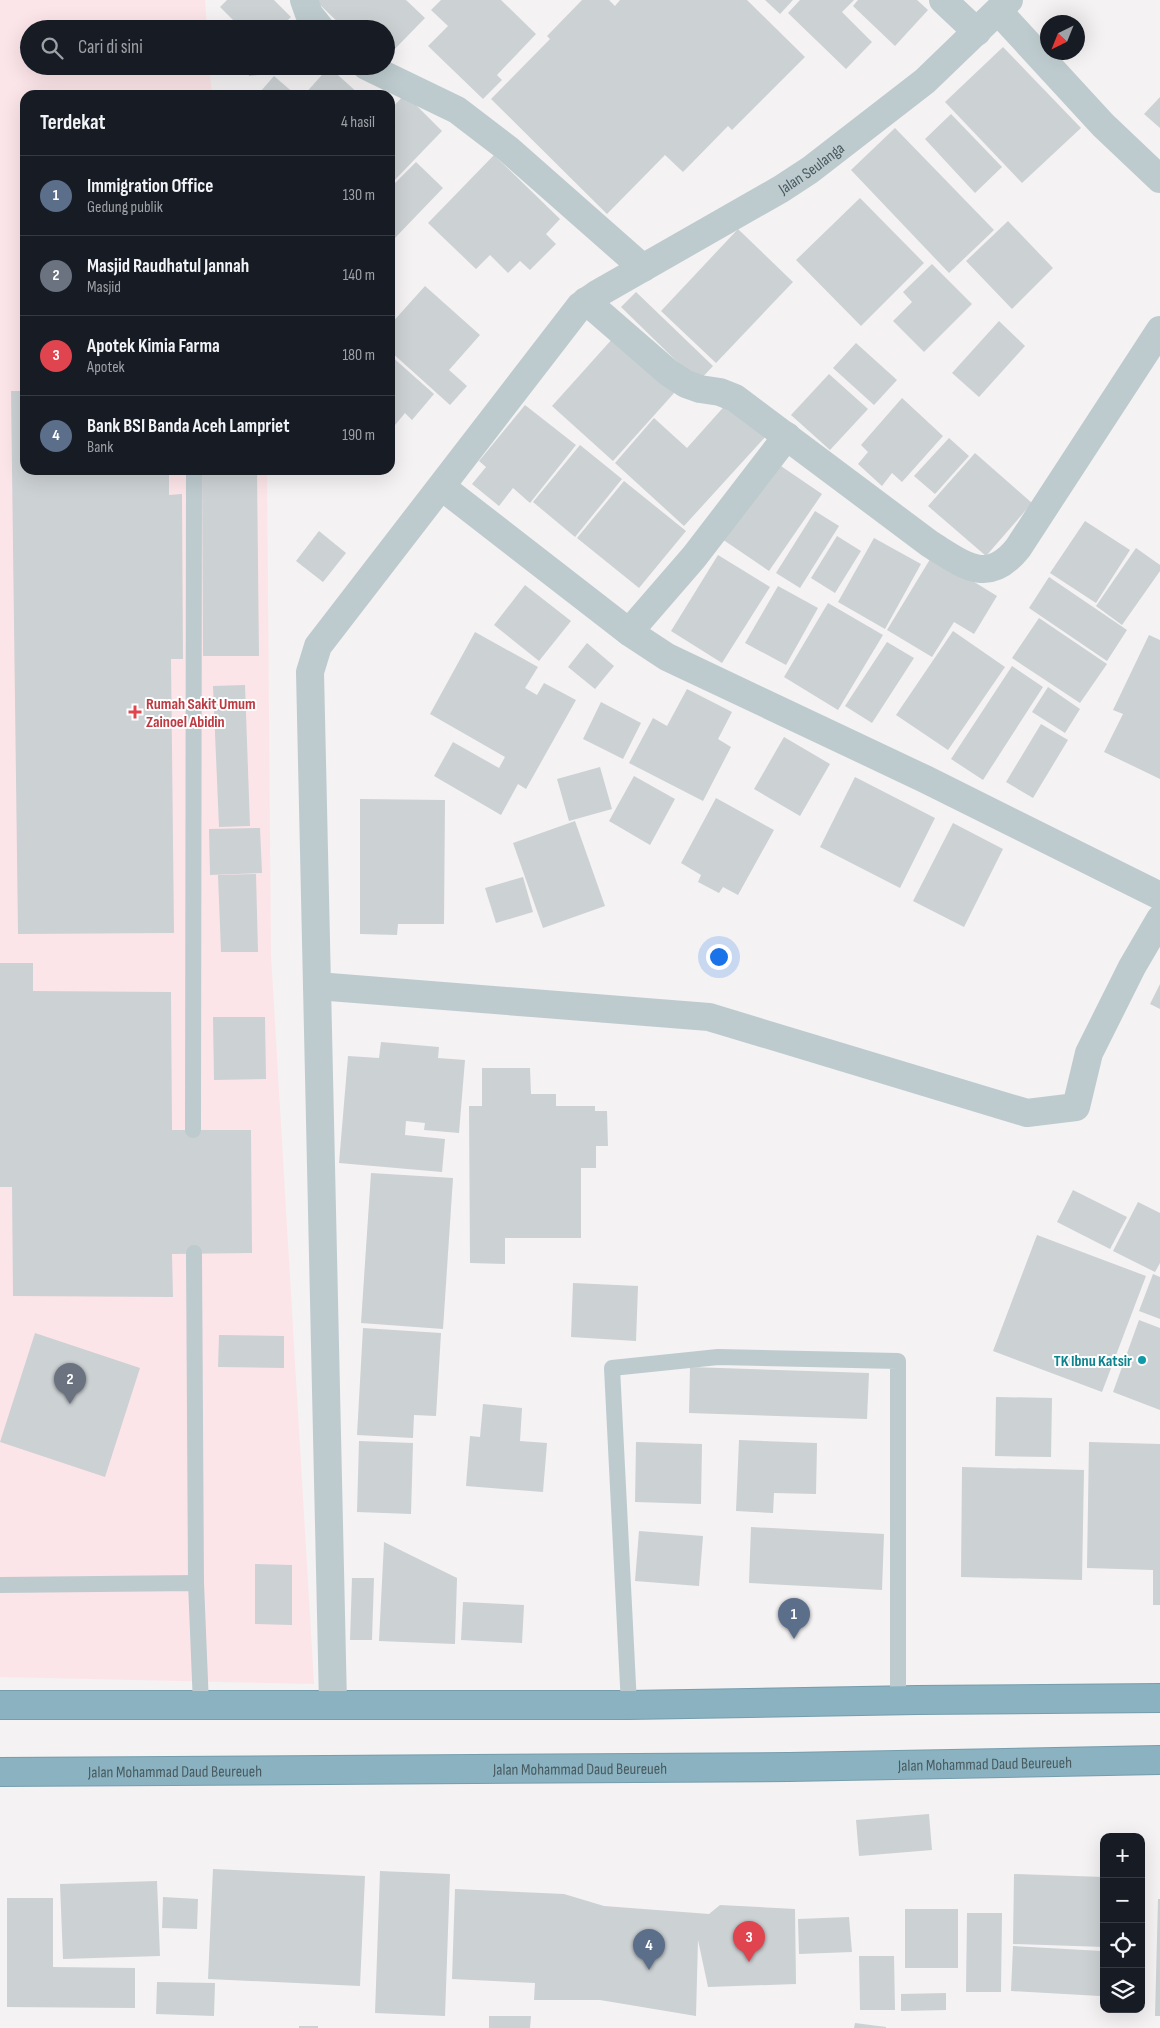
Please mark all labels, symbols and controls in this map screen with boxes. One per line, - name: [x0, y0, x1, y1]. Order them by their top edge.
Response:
- north arrow: [1040, 15, 1085, 60]
- search box: [20, 20, 395, 75]
- icon: search: [38, 34, 66, 62]
- text: Cari di sini: [78, 36, 143, 59]
- text: Terdekat: [40, 110, 106, 135]
- text: 4 hasil: [341, 113, 375, 132]
- street label: Jalan Seulanga: [774, 139, 848, 200]
- text: Immigration Office: [87, 175, 213, 198]
- text: 1: [53, 186, 59, 205]
- text: 130 m: [343, 186, 375, 205]
- text: Gedung publik: [87, 198, 163, 217]
- text: Masjid Raudhatul Jannah: [87, 255, 249, 278]
- text: 2: [52, 266, 60, 285]
- text: 140 m: [343, 266, 375, 285]
- text: Masjid: [87, 278, 121, 297]
- text: Apotek Kimia Farma: [87, 335, 220, 358]
- text: 3: [52, 346, 60, 365]
- text: 180 m: [342, 346, 375, 365]
- text: Apotek: [87, 358, 125, 377]
- text: Bank BSI Banda Aceh Lampriet: [87, 415, 289, 438]
- text: 4: [52, 426, 60, 445]
- text: 190 m: [342, 426, 375, 445]
- text: Bank: [87, 438, 113, 457]
- place label: Rumah Sakit Umum Zainoel Abidin: [146, 695, 256, 732]
- marker: Rumah Sakit Umum Zainoel Abidin: [128, 705, 142, 719]
- your location: [706, 944, 732, 970]
- place label: TK Ibnu Katsir: [1054, 1352, 1132, 1371]
- marker: TK Ibnu Katsir: [1136, 1354, 1148, 1366]
- pin: 2: [54, 1363, 86, 1404]
- pin: 1: [778, 1598, 810, 1639]
- street label: Jalan Mohammad Daud Beureueh: [897, 1754, 1072, 1776]
- street label: Jalan Mohammad Daud Beureueh: [492, 1760, 667, 1780]
- street label: Jalan Mohammad Daud Beureueh: [87, 1762, 262, 1782]
- map controls: [1100, 1833, 1145, 2013]
- button: +: [1100, 1833, 1145, 1878]
- button: −: [1100, 1878, 1145, 1923]
- pin: 3: [733, 1921, 765, 1962]
- button: locate: [1100, 1923, 1145, 1968]
- pin: 4: [633, 1929, 665, 1970]
- button: layers: [1100, 1968, 1145, 2013]

